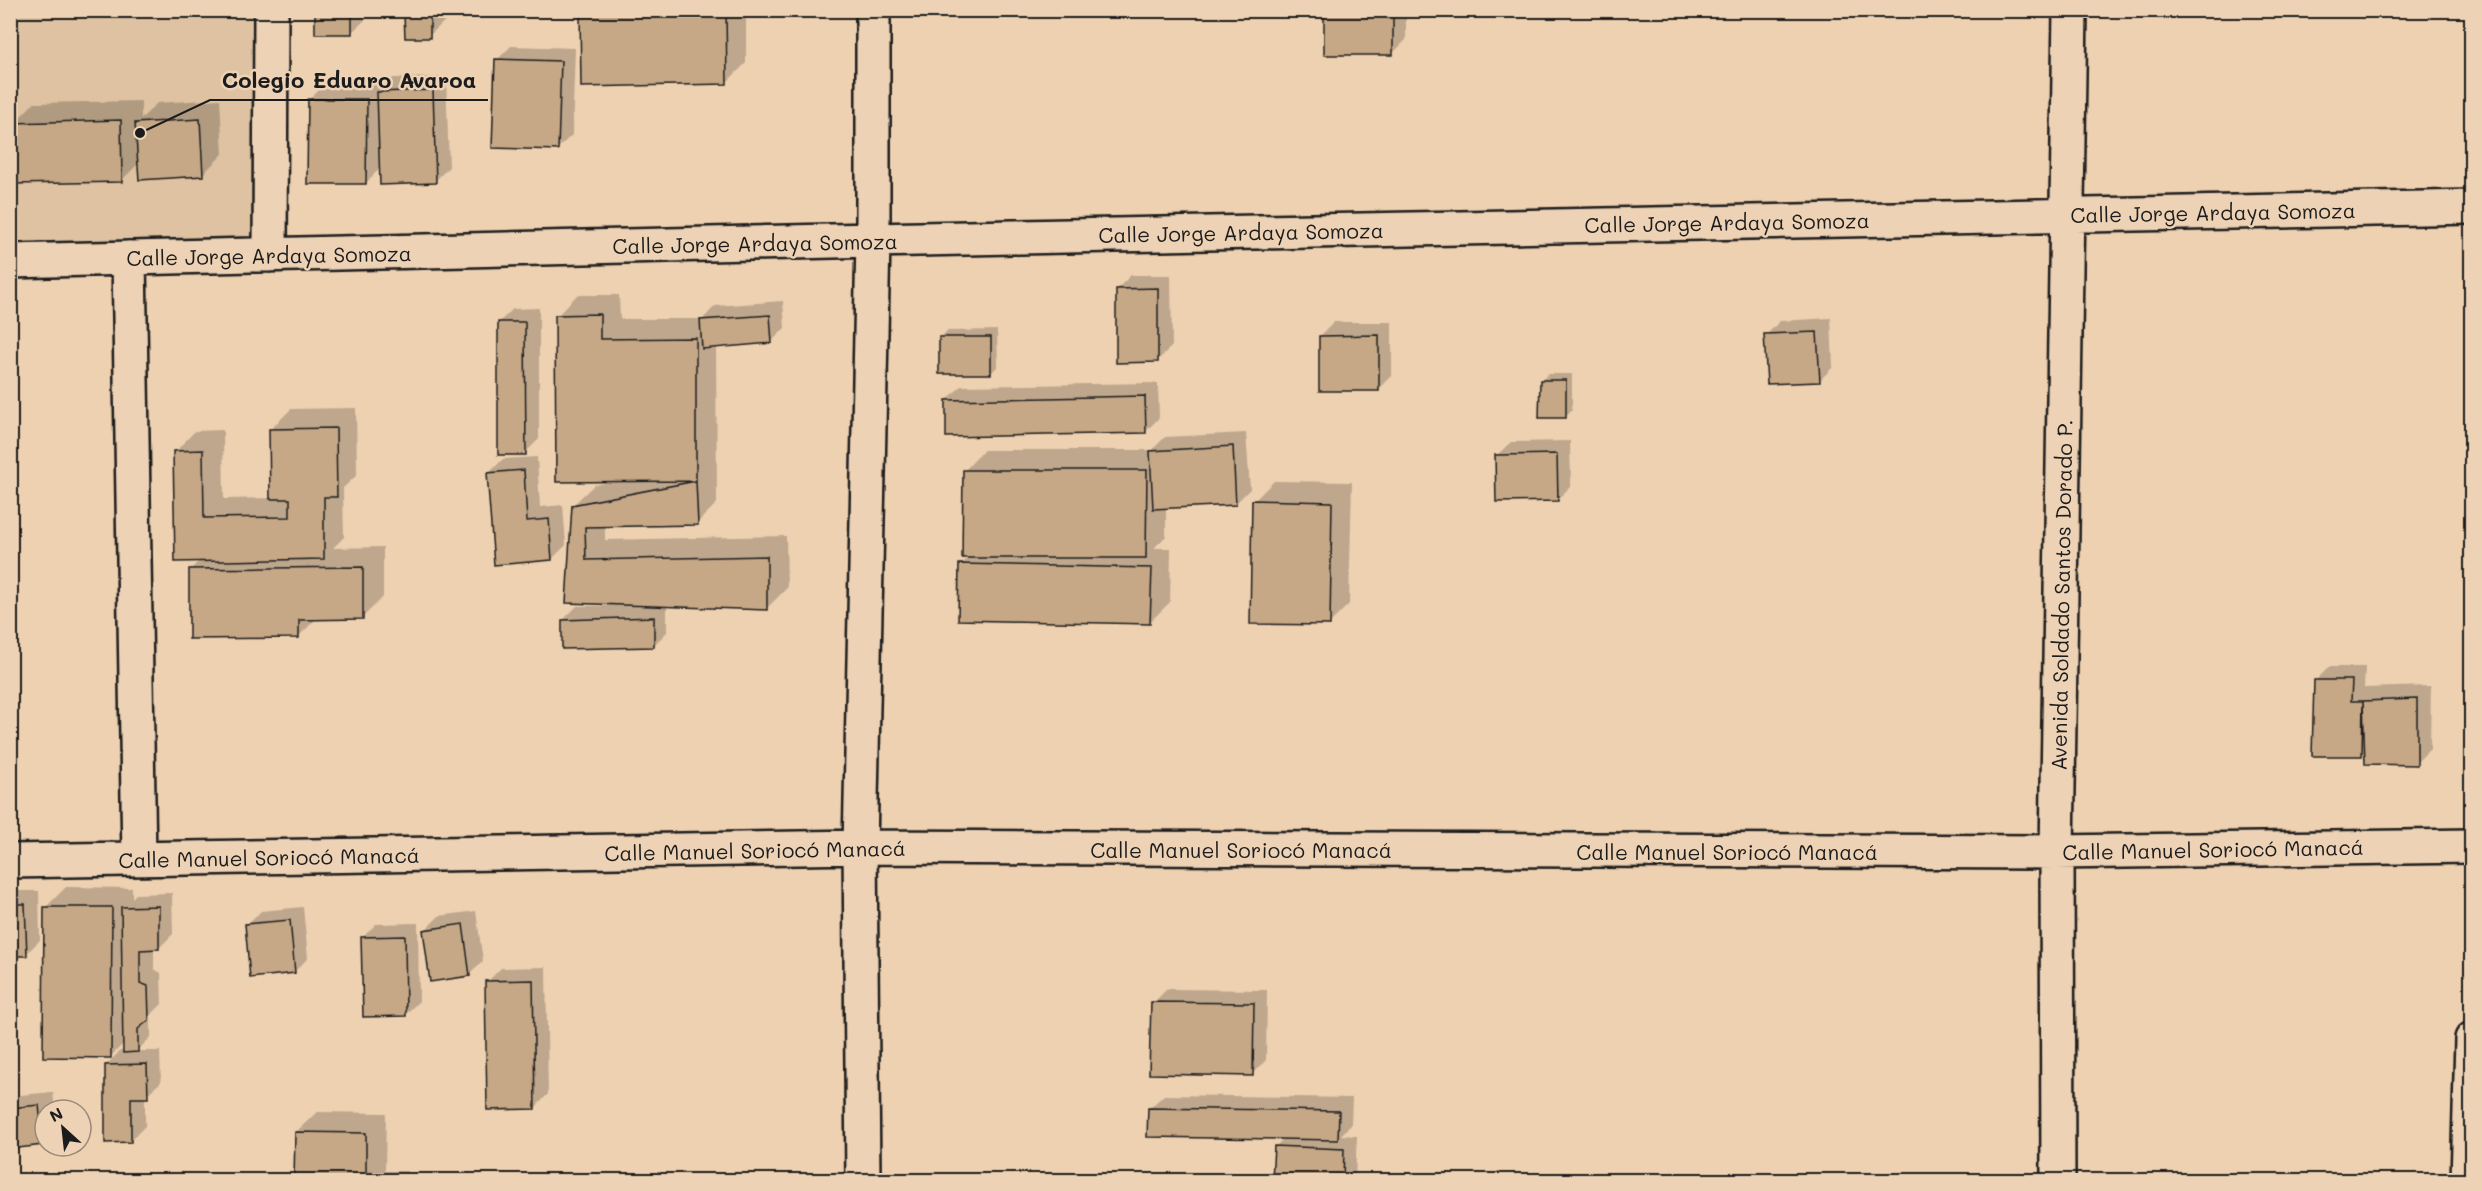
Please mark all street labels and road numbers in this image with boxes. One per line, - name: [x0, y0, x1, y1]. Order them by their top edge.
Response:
- street label: Calle Jorge Ardaya Somoza: [2070, 196, 2356, 228]
- street label: Calle Jorge Ardaya Somoza: [1584, 206, 1870, 238]
- street label: Calle Jorge Ardaya Somoza: [1098, 216, 1384, 248]
- street label: Calle Jorge Ardaya Somoza: [612, 227, 898, 259]
- street label: Calle Jorge Ardaya Somoza: [126, 239, 412, 271]
- street label: Avenida Soldado Santos Dorado P.: [2044, 419, 2078, 771]
- street label: Calle Manuel Soriocó Manacá: [2062, 833, 2364, 865]
- street label: Calle Manuel Soriocó Manacá: [604, 834, 906, 866]
- street label: Calle Manuel Soriocó Manacá: [1090, 836, 1392, 863]
- street label: Calle Manuel Soriocó Manacá: [1576, 838, 1878, 865]
- street label: Calle Manuel Soriocó Manacá: [118, 841, 420, 873]

